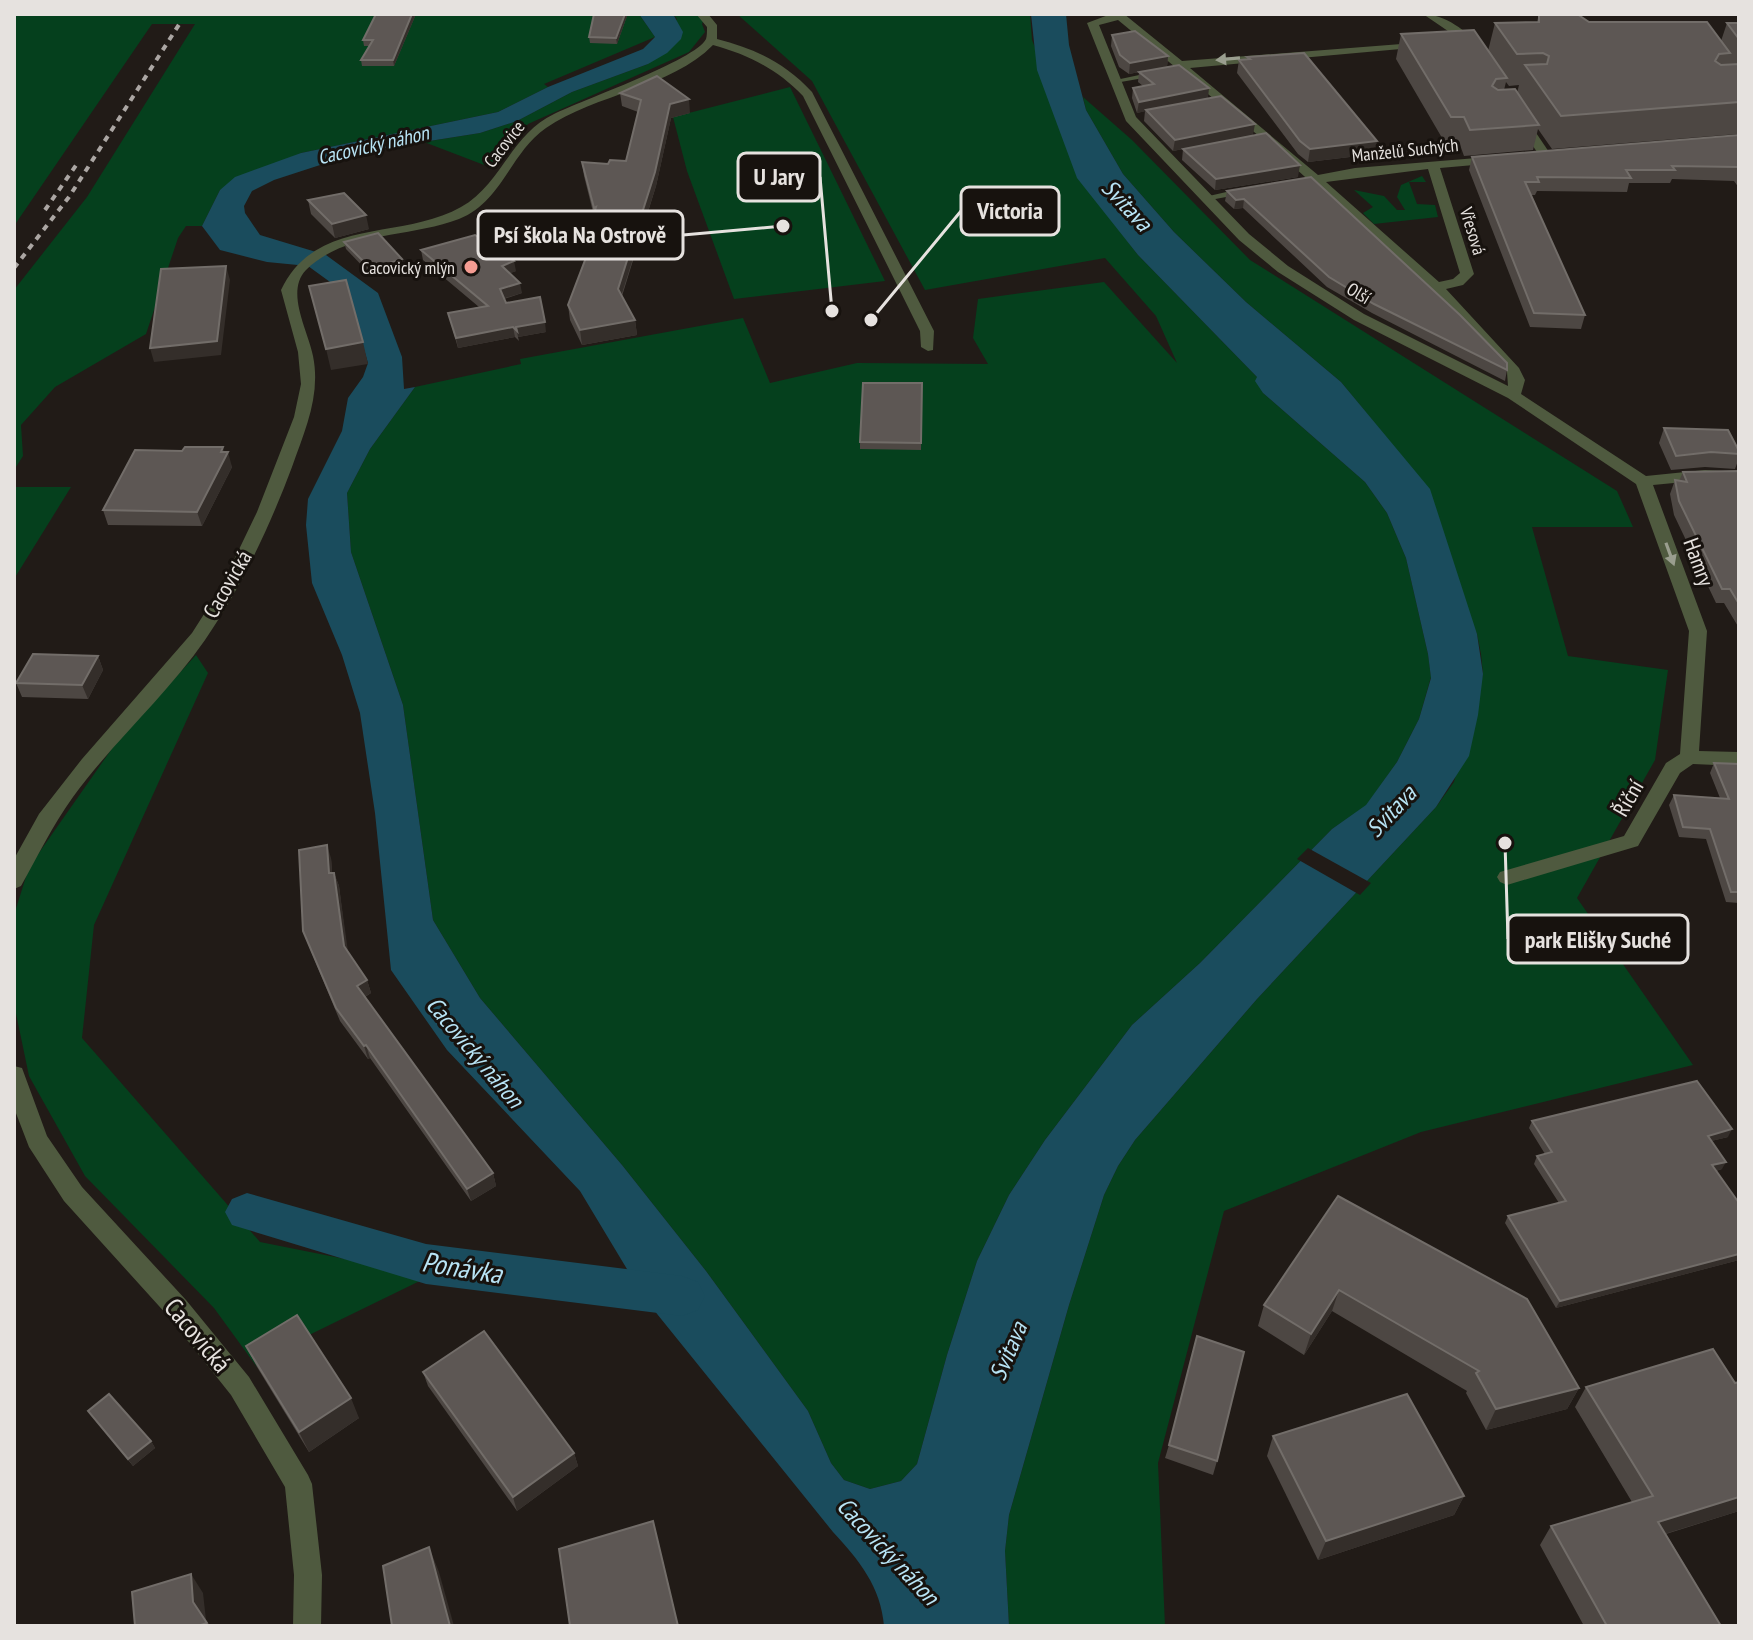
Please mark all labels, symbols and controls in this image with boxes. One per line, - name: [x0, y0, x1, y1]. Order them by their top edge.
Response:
- one-way arrow: [1215, 53, 1240, 66]
- street label: Cacovice: [479, 116, 529, 172]
- water label: Cacovický náhon: [315, 119, 432, 170]
- street label: Manželů Suchých: [1351, 133, 1459, 167]
- callout: U Jary: [738, 153, 820, 201]
- text: U Jary: [754, 161, 805, 192]
- water label: Svitava: [1095, 173, 1160, 238]
- callout: Victoria: [961, 187, 1059, 235]
- text: Victoria: [976, 195, 1043, 226]
- street label: Vřesová: [1455, 204, 1491, 257]
- callout: Psí škola Na Ostrově: [478, 211, 683, 259]
- text: Psí škola Na Ostrově: [494, 219, 666, 250]
- place label: Cacovický mlýn: [361, 256, 455, 279]
- marker: Cacovický mlýn: [462, 258, 480, 276]
- street label: Olší: [1343, 277, 1375, 309]
- street label: Hamry: [1677, 534, 1721, 591]
- one-way arrow: [1664, 543, 1677, 567]
- street label: Cacovická: [196, 545, 258, 623]
- street label: Říční: [1606, 775, 1650, 821]
- water label: Svitava: [1359, 778, 1424, 843]
- callout: park Elišky Suché: [1508, 915, 1688, 963]
- text: park Elišky Suché: [1525, 924, 1671, 955]
- water label: Cacovický náhon: [419, 990, 532, 1115]
- water label: Ponávka: [419, 1242, 506, 1292]
- street label: Cacovická: [157, 1291, 239, 1379]
- water label: Svitava: [982, 1316, 1035, 1385]
- water label: Cacovický náhon: [830, 1491, 947, 1612]

